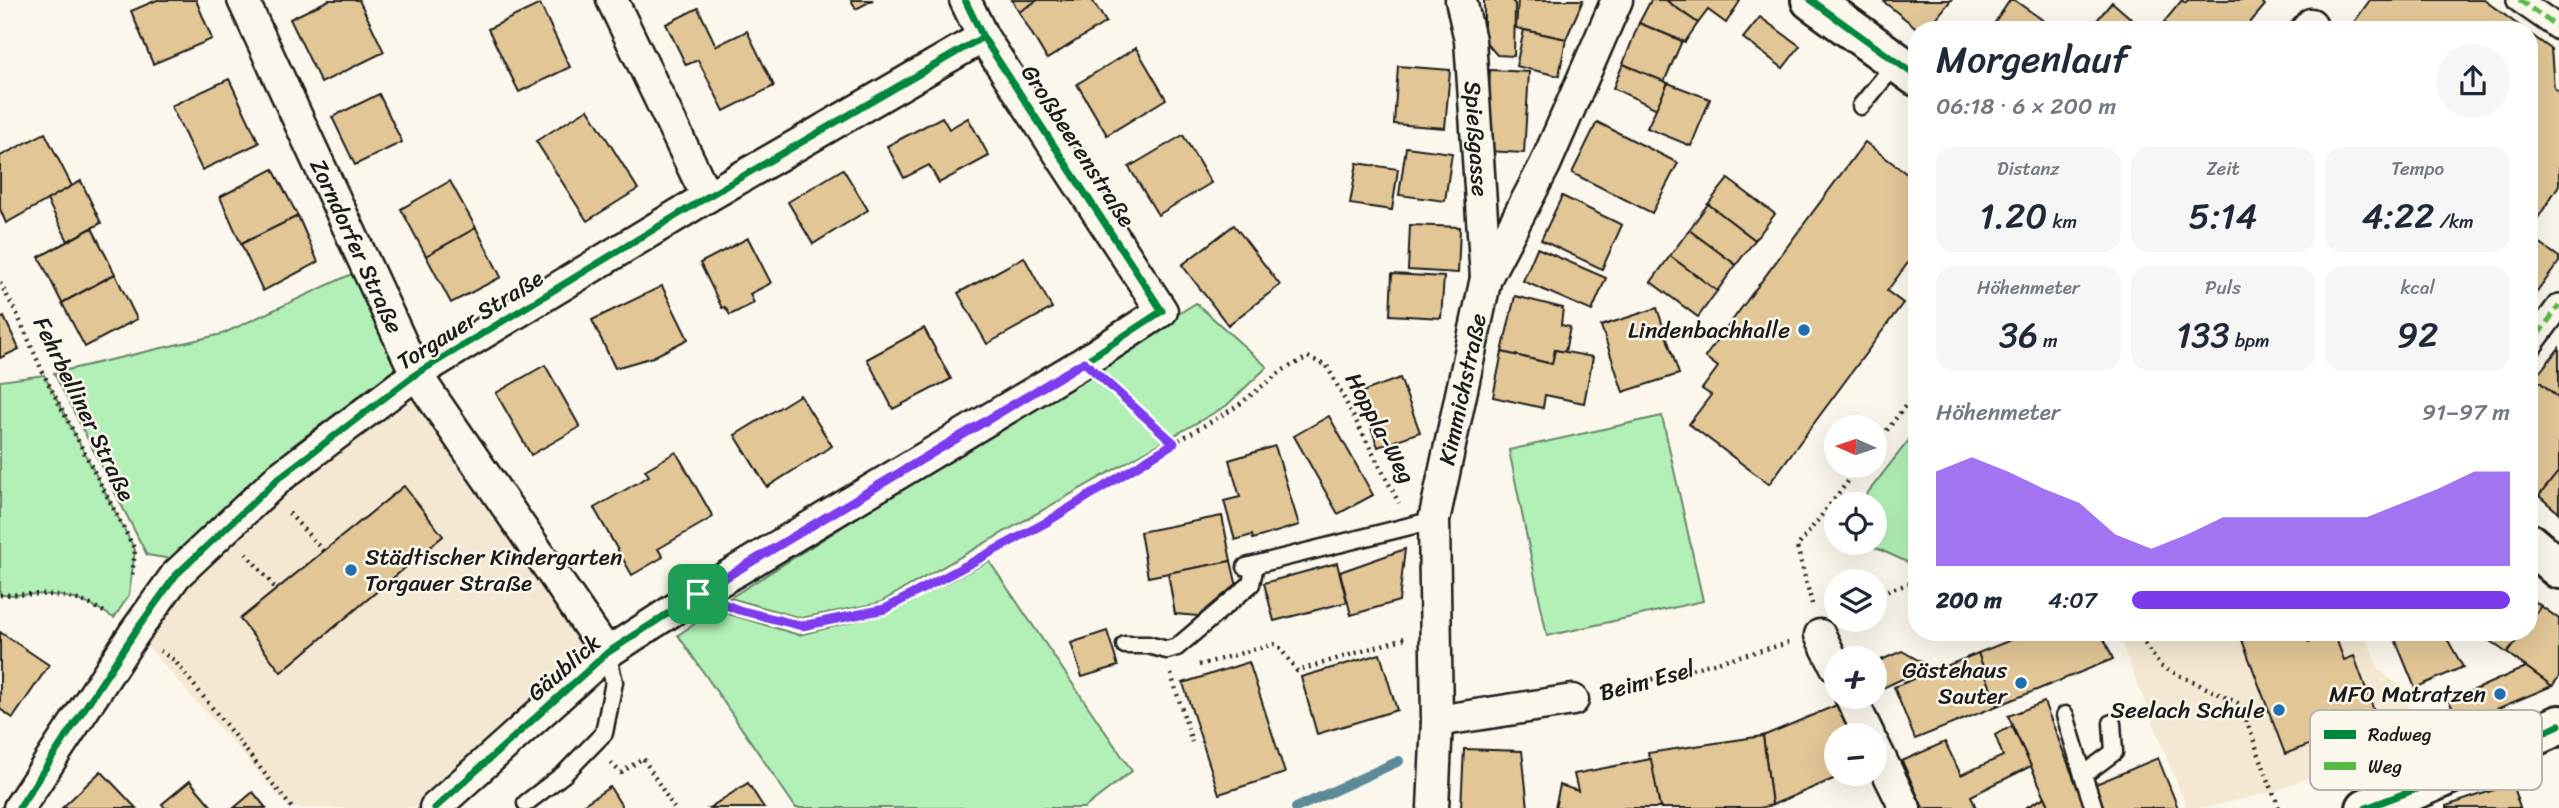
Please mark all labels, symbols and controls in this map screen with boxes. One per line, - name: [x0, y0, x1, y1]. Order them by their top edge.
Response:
- text: Morgenlauf: [1936, 26, 2128, 93]
- button: share: [2436, 44, 2510, 118]
- street label: Großbeerenstraße: [1010, 56, 1146, 236]
- street label: Spießgasse: [1452, 80, 1501, 198]
- text: 06:18 · 6 × 200 m: [1936, 86, 2116, 127]
- street label: Zorndorfer Straße: [298, 152, 415, 340]
- text: Distanz: [1997, 152, 2060, 185]
- text: Zeit: [2206, 152, 2240, 185]
- text: Tempo: [2391, 152, 2444, 185]
- text: 1.20: [1980, 185, 2047, 247]
- text: 5:14: [2189, 185, 2257, 247]
- text: 4:22: [2362, 185, 2435, 247]
- text: km: [2047, 205, 2077, 238]
- text: /km: [2435, 205, 2474, 238]
- street label: Torgauer Straße: [388, 258, 552, 382]
- text: Höhenmeter: [1977, 271, 2080, 304]
- text: Puls: [2205, 271, 2241, 304]
- text: kcal: [2400, 271, 2435, 304]
- text: 36: [1999, 304, 2038, 366]
- text: 133: [2176, 304, 2230, 366]
- text: 92: [2397, 304, 2439, 366]
- street label: Fehrbelliner Straße: [21, 309, 147, 509]
- street label: Kimmichstraße: [1426, 309, 1498, 469]
- place label: Lindenbachhalle: [1628, 310, 1790, 351]
- marker: Lindenbachhalle: [1796, 322, 1812, 338]
- text: m: [2038, 324, 2058, 357]
- text: bpm: [2230, 324, 2270, 357]
- street label: Hoppla-Weg: [1333, 365, 1427, 492]
- text: Höhenmeter: [1936, 392, 2060, 433]
- text: 91–97 m: [2422, 392, 2510, 433]
- north arrow: [1824, 415, 1886, 478]
- map controls: [1824, 415, 1887, 786]
- button: locate: [1824, 492, 1887, 555]
- place label: Städtischer Kindergarten Torgauer Straße: [365, 537, 622, 604]
- marker: Städtischer Kindergarten Torgauer Straße: [343, 562, 359, 578]
- pin: [668, 564, 728, 624]
- button: layers: [1824, 569, 1887, 632]
- icon: arrive: [679, 575, 717, 613]
- text: 200 m: [1936, 580, 2002, 621]
- text: 4:07: [2048, 580, 2097, 621]
- street label: Gäublick: [518, 623, 611, 712]
- button: +: [1824, 646, 1887, 709]
- street label: Beim Esel: [1595, 648, 1700, 713]
- place label: Gästehaus Sauter: [1902, 650, 2009, 717]
- place label: MFO Matratzen: [2329, 674, 2486, 715]
- marker: Gästehaus Sauter: [2013, 675, 2029, 691]
- marker: MFO Matratzen: [2492, 686, 2508, 702]
- place label: Seelach Schule: [2111, 690, 2265, 731]
- marker: Seelach Schule: [2271, 702, 2287, 718]
- legend: [2310, 710, 2542, 790]
- text: Radweg: [2368, 718, 2432, 751]
- button: −: [1824, 723, 1887, 786]
- text: Weg: [2368, 750, 2402, 783]

